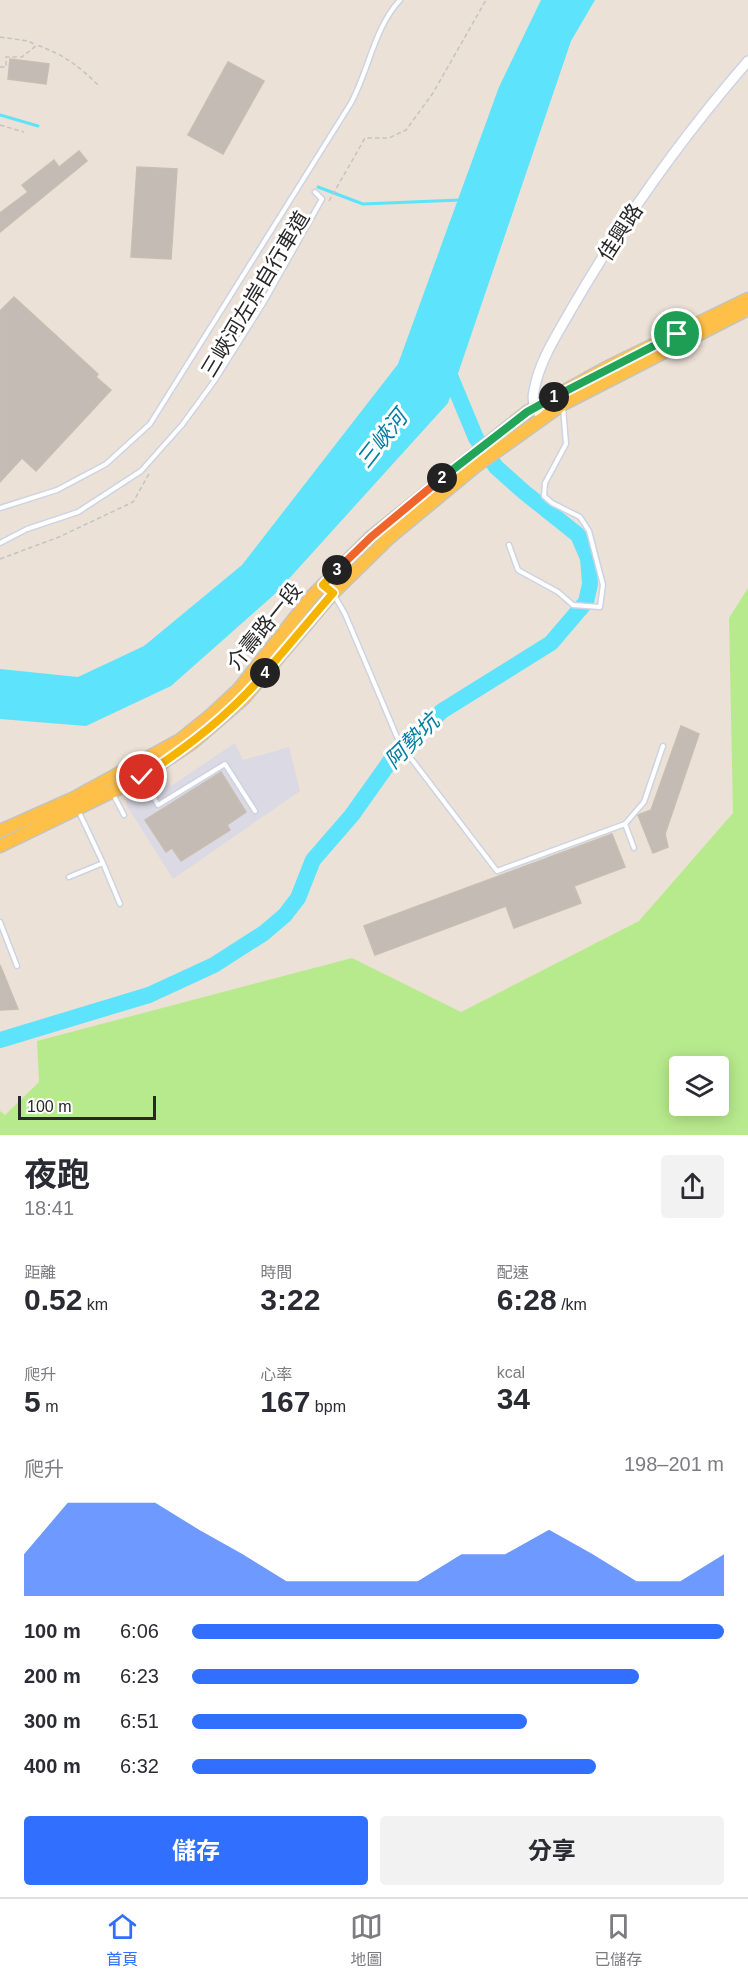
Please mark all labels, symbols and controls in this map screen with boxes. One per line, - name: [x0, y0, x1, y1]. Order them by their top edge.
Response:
- street label: 佳興路: [593, 199, 647, 265]
- street label: 三峽河左岸自行車道: [196, 207, 314, 381]
- pin: [651, 308, 702, 359]
- icon: arrive: [660, 317, 693, 350]
- pin: 1: [539, 382, 569, 412]
- text: 1: [550, 388, 558, 405]
- water label: 三峽河: [352, 402, 415, 473]
- pin: 2: [427, 463, 457, 493]
- text: 2: [438, 469, 446, 486]
- pin: 3: [322, 555, 352, 585]
- text: 3: [333, 561, 341, 578]
- street label: 介壽路一段: [222, 578, 306, 674]
- pin: 4: [250, 658, 280, 688]
- text: 4: [261, 664, 269, 681]
- water label: 阿勢坑: [380, 707, 446, 773]
- pin: [116, 751, 167, 802]
- icon: check: [125, 760, 158, 793]
- map controls: [669, 1056, 729, 1116]
- button: layers: [669, 1056, 729, 1116]
- scale bar: [18, 1093, 156, 1120]
- text: 100 m: [27, 1098, 71, 1115]
- button: share: [661, 1155, 724, 1218]
- text: 夜跑: [24, 1156, 90, 1193]
- text: 18:41: [24, 1197, 74, 1219]
- text: 距離: [24, 1264, 56, 1281]
- text: 時間: [260, 1264, 292, 1281]
- text: 配速: [497, 1264, 529, 1281]
- text: 0.52: [24, 1283, 82, 1316]
- text: 3:22: [260, 1283, 320, 1316]
- text: 6:28: [497, 1283, 557, 1316]
- text: km: [82, 1296, 108, 1313]
- text: /km: [557, 1296, 587, 1313]
- text: kcal: [497, 1364, 525, 1381]
- text: 爬升: [24, 1366, 56, 1383]
- text: 心率: [260, 1366, 292, 1383]
- text: 34: [497, 1382, 530, 1415]
- text: 5: [24, 1385, 41, 1418]
- text: 167: [260, 1385, 310, 1418]
- text: m: [41, 1398, 58, 1415]
- text: bpm: [310, 1398, 346, 1415]
- text: 198–201 m: [624, 1453, 724, 1475]
- text: 爬升: [24, 1458, 64, 1480]
- text: 100 m: [24, 1620, 81, 1642]
- text: 6:06: [120, 1620, 159, 1642]
- text: 200 m: [24, 1665, 81, 1687]
- text: 6:23: [120, 1665, 159, 1687]
- text: 300 m: [24, 1710, 81, 1732]
- text: 6:51: [120, 1710, 159, 1732]
- text: 400 m: [24, 1755, 81, 1777]
- text: 6:32: [120, 1755, 159, 1777]
- button: 儲存: [24, 1816, 368, 1885]
- button: 分享: [380, 1816, 724, 1885]
- tab: 首頁: [106, 1910, 139, 1970]
- tab: 地圖: [350, 1910, 383, 1970]
- tab: 已儲存: [594, 1910, 642, 1970]

